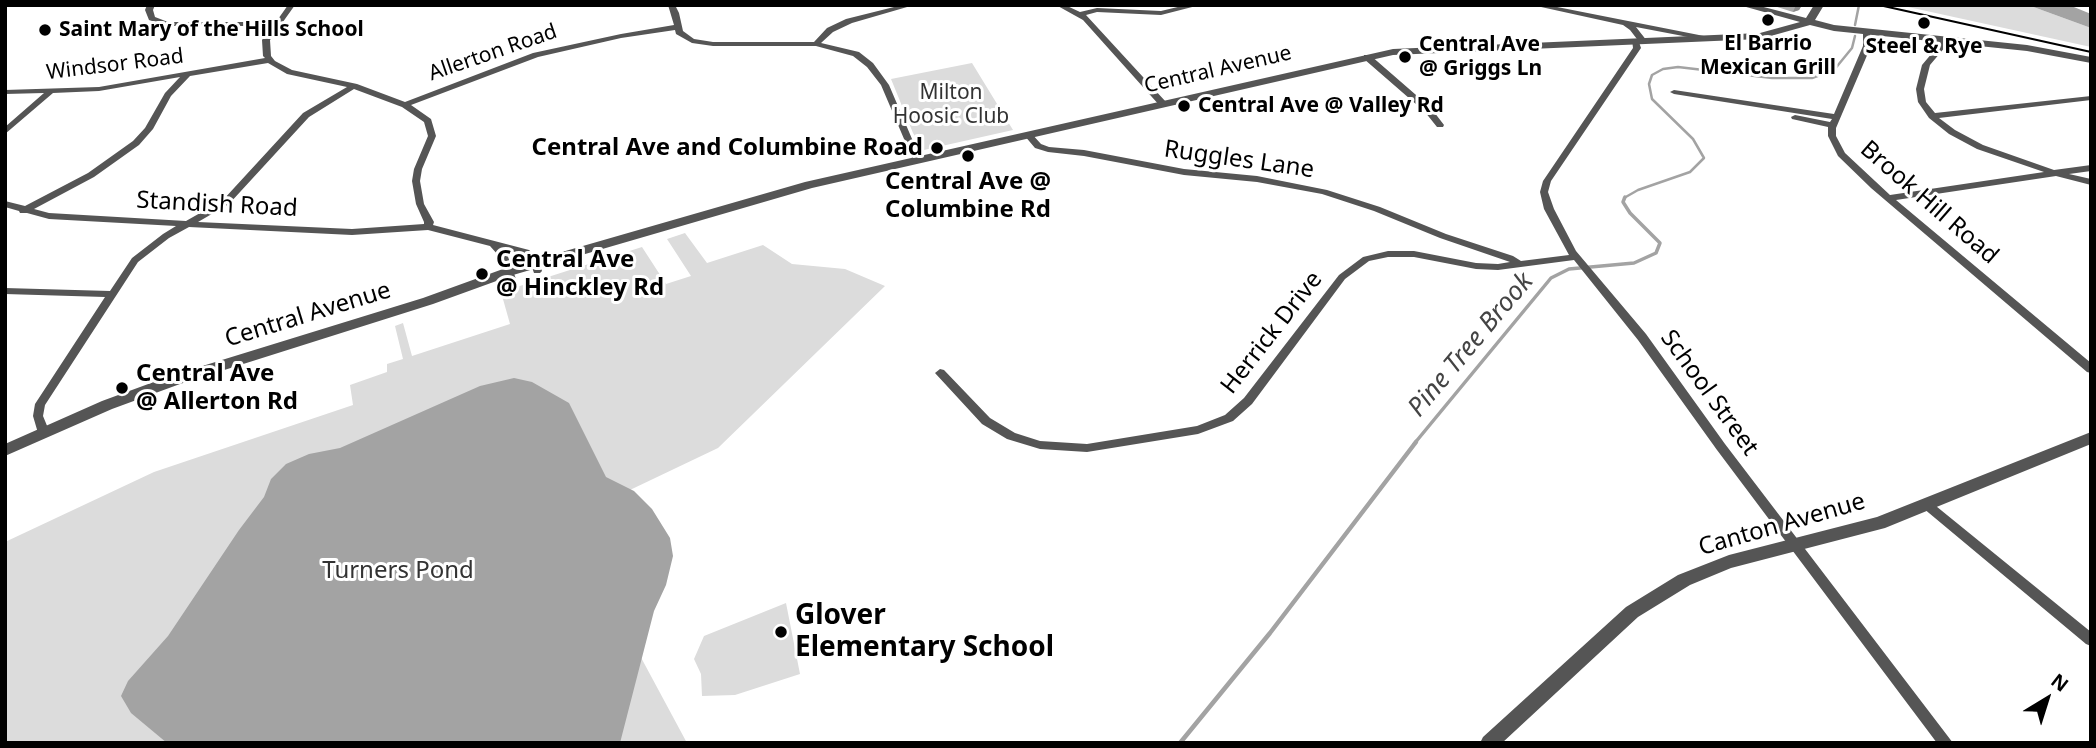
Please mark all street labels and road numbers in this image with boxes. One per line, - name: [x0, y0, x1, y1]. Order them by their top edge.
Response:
- street label: Allerton Road: [426, 19, 560, 87]
- street label: Central Avenue: [1142, 41, 1294, 99]
- street label: Windsor Road: [45, 44, 185, 86]
- street label: Ruggles Lane: [1162, 135, 1316, 185]
- street label: Brook Hill Road: [1854, 135, 2004, 271]
- street label: Standish Road: [136, 186, 298, 224]
- street label: Herrick Drive: [1215, 266, 1329, 400]
- street label: Central Avenue: [222, 276, 394, 354]
- street label: School Street: [1654, 325, 1764, 461]
- street label: Canton Avenue: [1695, 487, 1869, 563]

